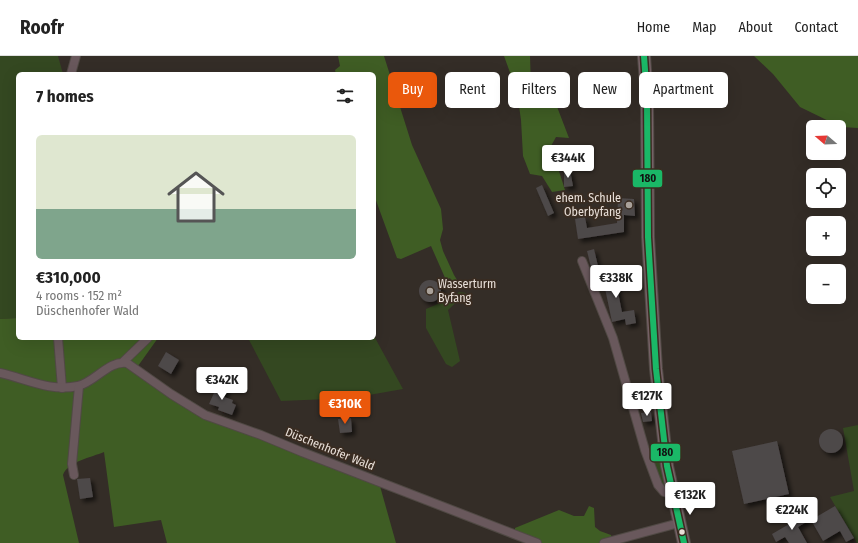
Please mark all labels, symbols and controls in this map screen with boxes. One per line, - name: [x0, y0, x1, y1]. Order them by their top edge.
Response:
- text: Roofr: [20, 16, 64, 39]
- text: Home: [637, 19, 670, 36]
- text: Map: [692, 19, 716, 36]
- text: About: [738, 19, 773, 36]
- text: Contact: [795, 19, 838, 36]
- chip: Buy: [388, 72, 437, 108]
- chip: Rent: [445, 72, 500, 108]
- chip: Filters: [508, 72, 570, 108]
- chip: New: [578, 72, 631, 108]
- chip: Apartment: [639, 72, 728, 108]
- icon: filters: [334, 85, 356, 107]
- text: 7 homes: [36, 86, 94, 107]
- north arrow: [806, 120, 846, 160]
- map controls: [806, 120, 846, 304]
- pin: €344K: [540, 145, 596, 179]
- text: €344K: [551, 150, 585, 165]
- icon: home: [160, 161, 232, 233]
- button: locate: [806, 168, 846, 208]
- line badge: 180: [632, 169, 663, 188]
- text: 180: [640, 172, 656, 185]
- place label: ehem. Schule Oberbyfang: [556, 191, 621, 219]
- marker: ehem. Schule Oberbyfang: [624, 200, 634, 210]
- button: +: [806, 216, 846, 256]
- button: −: [806, 264, 846, 304]
- pin: €338K: [588, 265, 644, 299]
- text: €310,000: [36, 267, 101, 288]
- text: €338K: [599, 270, 633, 285]
- place label: Wasserturm Byfang: [438, 277, 496, 305]
- marker: Wasserturm Byfang: [425, 286, 435, 296]
- text: 4 rooms · 152 m²: [36, 288, 122, 303]
- text: Düschenhofer Wald: [36, 303, 139, 318]
- pin: €342K: [194, 367, 250, 401]
- text: €342K: [205, 372, 239, 387]
- pin: €127K: [619, 383, 675, 417]
- text: €127K: [631, 388, 663, 403]
- pin: €310K: [317, 391, 373, 425]
- text: €310K: [328, 396, 362, 411]
- street label: Düschenhofer Wald: [283, 425, 377, 473]
- line badge: 180: [650, 443, 681, 462]
- text: 180: [657, 446, 673, 459]
- pin: €132K: [662, 482, 718, 516]
- text: €132K: [674, 487, 706, 502]
- pin: €224K: [764, 497, 820, 531]
- text: €224K: [776, 502, 808, 517]
- unlabelled marker: [677, 527, 687, 537]

